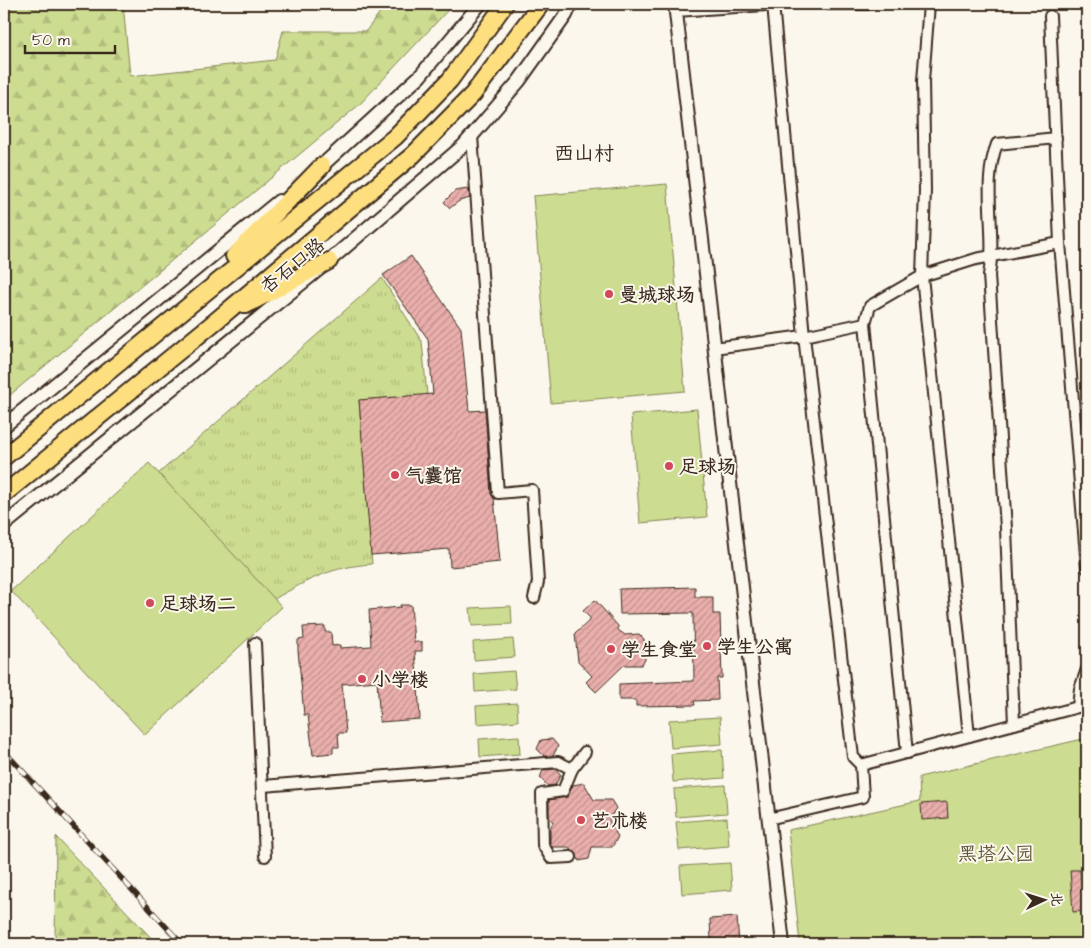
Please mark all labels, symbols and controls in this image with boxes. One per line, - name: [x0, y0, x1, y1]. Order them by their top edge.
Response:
- scale bar: [25, 22, 115, 54]
- text: 50 m: [32, 30, 70, 51]
- district label: 西山村: [554, 140, 614, 168]
- street label: 杏石口路: [255, 232, 331, 301]
- place label: 曼城球场: [619, 282, 695, 309]
- marker: 曼城球场: [603, 288, 615, 300]
- place label: 足球场: [679, 454, 736, 481]
- marker: 足球场: [663, 460, 675, 472]
- place label: 气囊馆: [405, 463, 462, 490]
- marker: 气囊馆: [389, 469, 401, 481]
- place label: 足球场二: [160, 591, 236, 618]
- marker: 足球场二: [144, 597, 156, 609]
- place label: 学生公寓: [717, 634, 793, 661]
- place label: 学生食堂: [621, 637, 697, 664]
- marker: 学生公寓: [701, 640, 713, 652]
- marker: 学生食堂: [605, 643, 617, 655]
- place label: 小学楼: [372, 667, 429, 694]
- marker: 小学楼: [356, 673, 368, 685]
- place label: 艺术楼: [591, 808, 648, 835]
- marker: 艺术楼: [575, 814, 587, 826]
- park label: 黑塔公园: [958, 841, 1034, 868]
- north arrow: [1018, 876, 1068, 926]
- text: 北: [1046, 891, 1066, 907]

